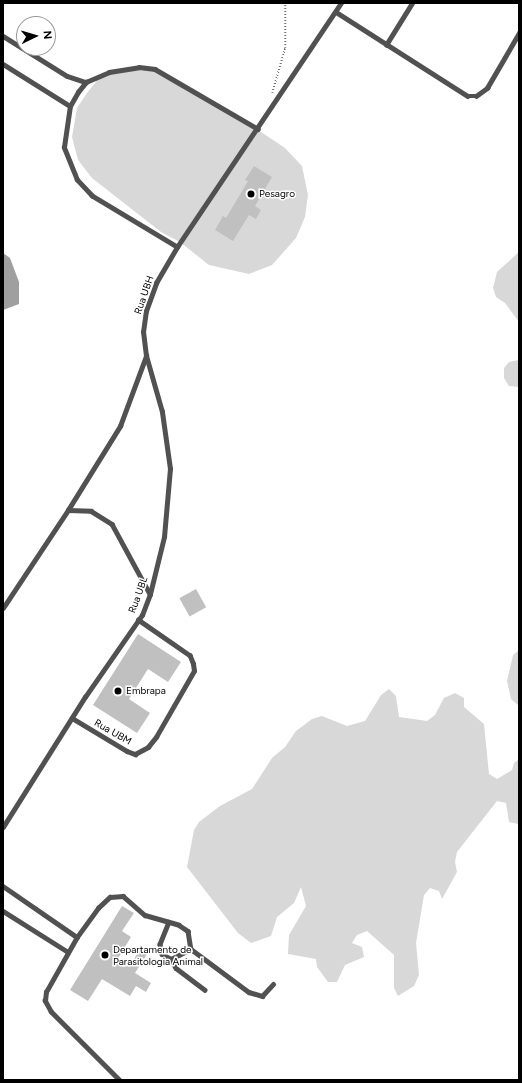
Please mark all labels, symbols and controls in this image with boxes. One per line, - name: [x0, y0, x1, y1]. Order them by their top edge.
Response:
- north arrow: [16, 16, 56, 56]
- text: N: [41, 30, 54, 40]
- place label: Pesagro: [259, 188, 295, 200]
- marker: Pesagro: [246, 189, 256, 199]
- street label: Rua UBH: [132, 274, 156, 316]
- street label: Rua UBL: [126, 575, 150, 615]
- place label: Embrapa: [126, 685, 166, 697]
- marker: Embrapa: [113, 686, 123, 696]
- street label: Rua UBM: [92, 717, 134, 747]
- place label: Departamento de Parasitologia Animal: [113, 943, 203, 966]
- marker: Departamento de Parasitologia Animal: [100, 950, 110, 960]

